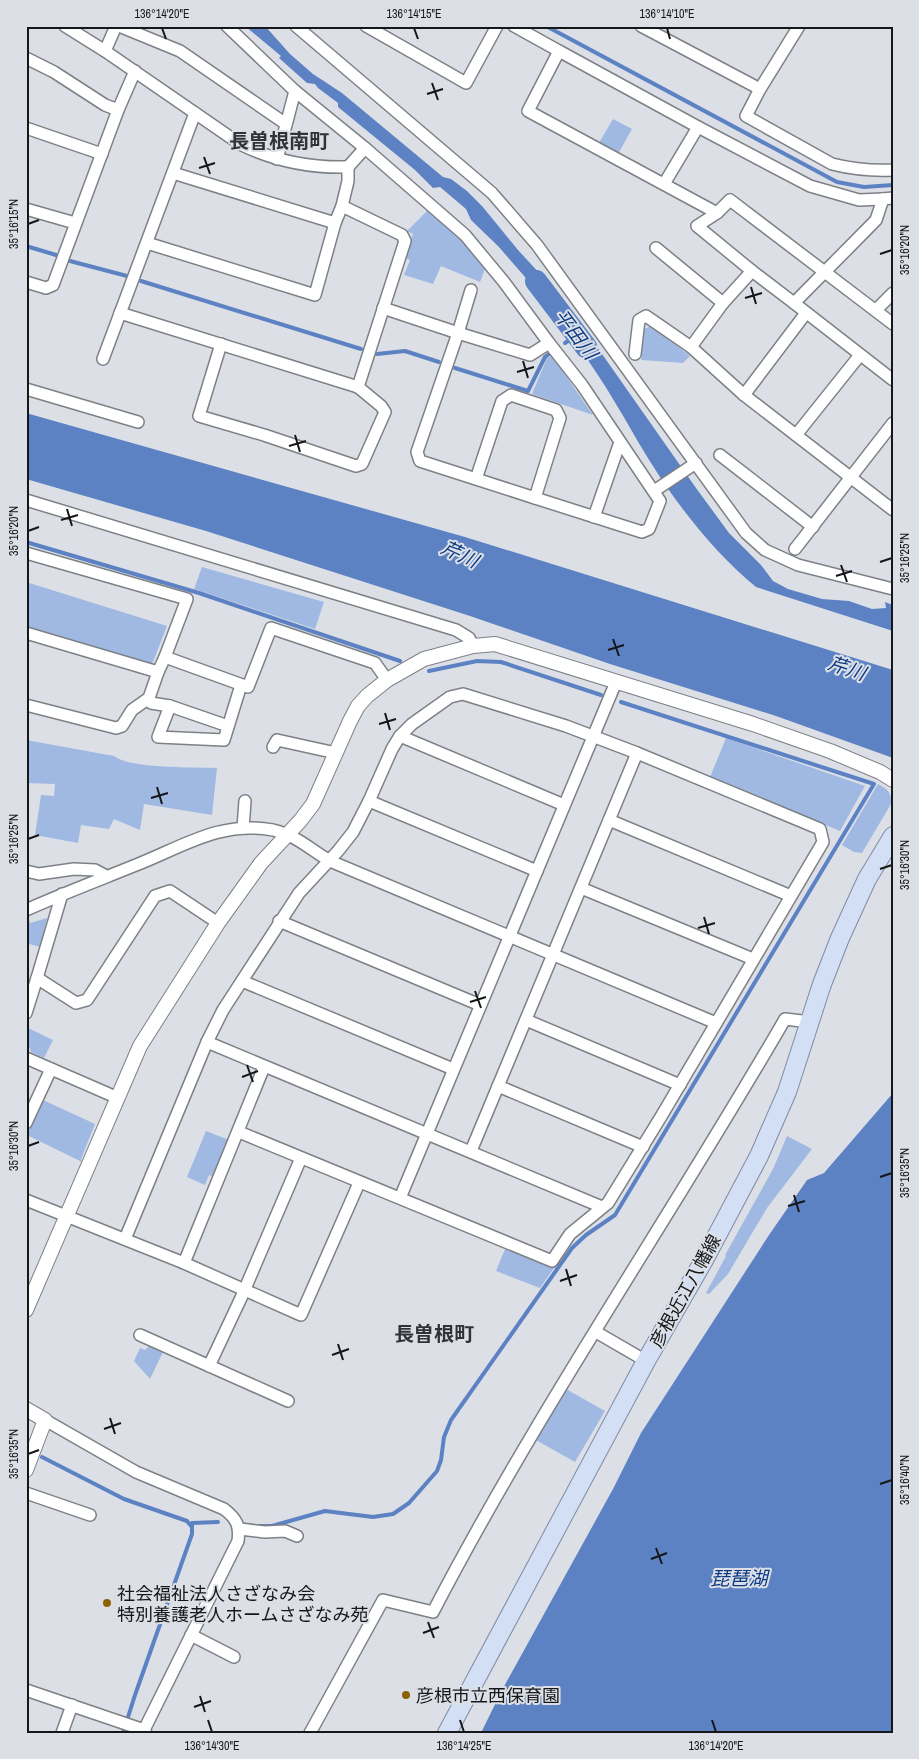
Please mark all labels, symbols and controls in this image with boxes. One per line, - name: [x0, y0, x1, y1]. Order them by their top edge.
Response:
- text: 136°14'20"E: [134, 6, 190, 22]
- text: 136°14'15"E: [386, 6, 442, 22]
- text: 136°14'10"E: [639, 6, 695, 22]
- district label: 長曽根南町: [229, 127, 329, 154]
- text: 35°16'15"N: [6, 199, 22, 249]
- text: 35°16'20"N: [897, 225, 913, 275]
- water label: 平田川: [548, 303, 605, 366]
- text: 35°16'20"N: [6, 506, 22, 556]
- text: 35°16'25"N: [897, 533, 913, 583]
- water label: 芹川: [437, 534, 485, 575]
- water label: 芹川: [825, 650, 871, 687]
- text: 35°16'25"N: [6, 814, 22, 864]
- text: 35°16'30"N: [897, 840, 913, 890]
- text: 35°16'30"N: [6, 1121, 22, 1171]
- text: 35°16'35"N: [897, 1148, 913, 1198]
- street label: 彦根近江八幡線: [644, 1230, 726, 1352]
- district label: 長曽根町: [394, 1320, 474, 1347]
- text: 35°16'35"N: [6, 1429, 22, 1479]
- text: 35°16'40"N: [897, 1455, 913, 1505]
- water label: 琵琶湖: [710, 1565, 770, 1591]
- place label: 社会福祉法人さざなみ会 特別養護老人ホームさざなみ苑: [117, 1581, 368, 1627]
- marker: 社会福祉法人さざなみ会 特別養護老人ホームさざなみ苑: [101, 1597, 113, 1609]
- place label: 彦根市立西保育園: [416, 1683, 560, 1708]
- marker: 彦根市立西保育園: [400, 1689, 412, 1701]
- text: 136°14'30"E: [184, 1738, 240, 1754]
- text: 136°14'25"E: [436, 1738, 492, 1754]
- text: 136°14'20"E: [688, 1738, 744, 1754]

